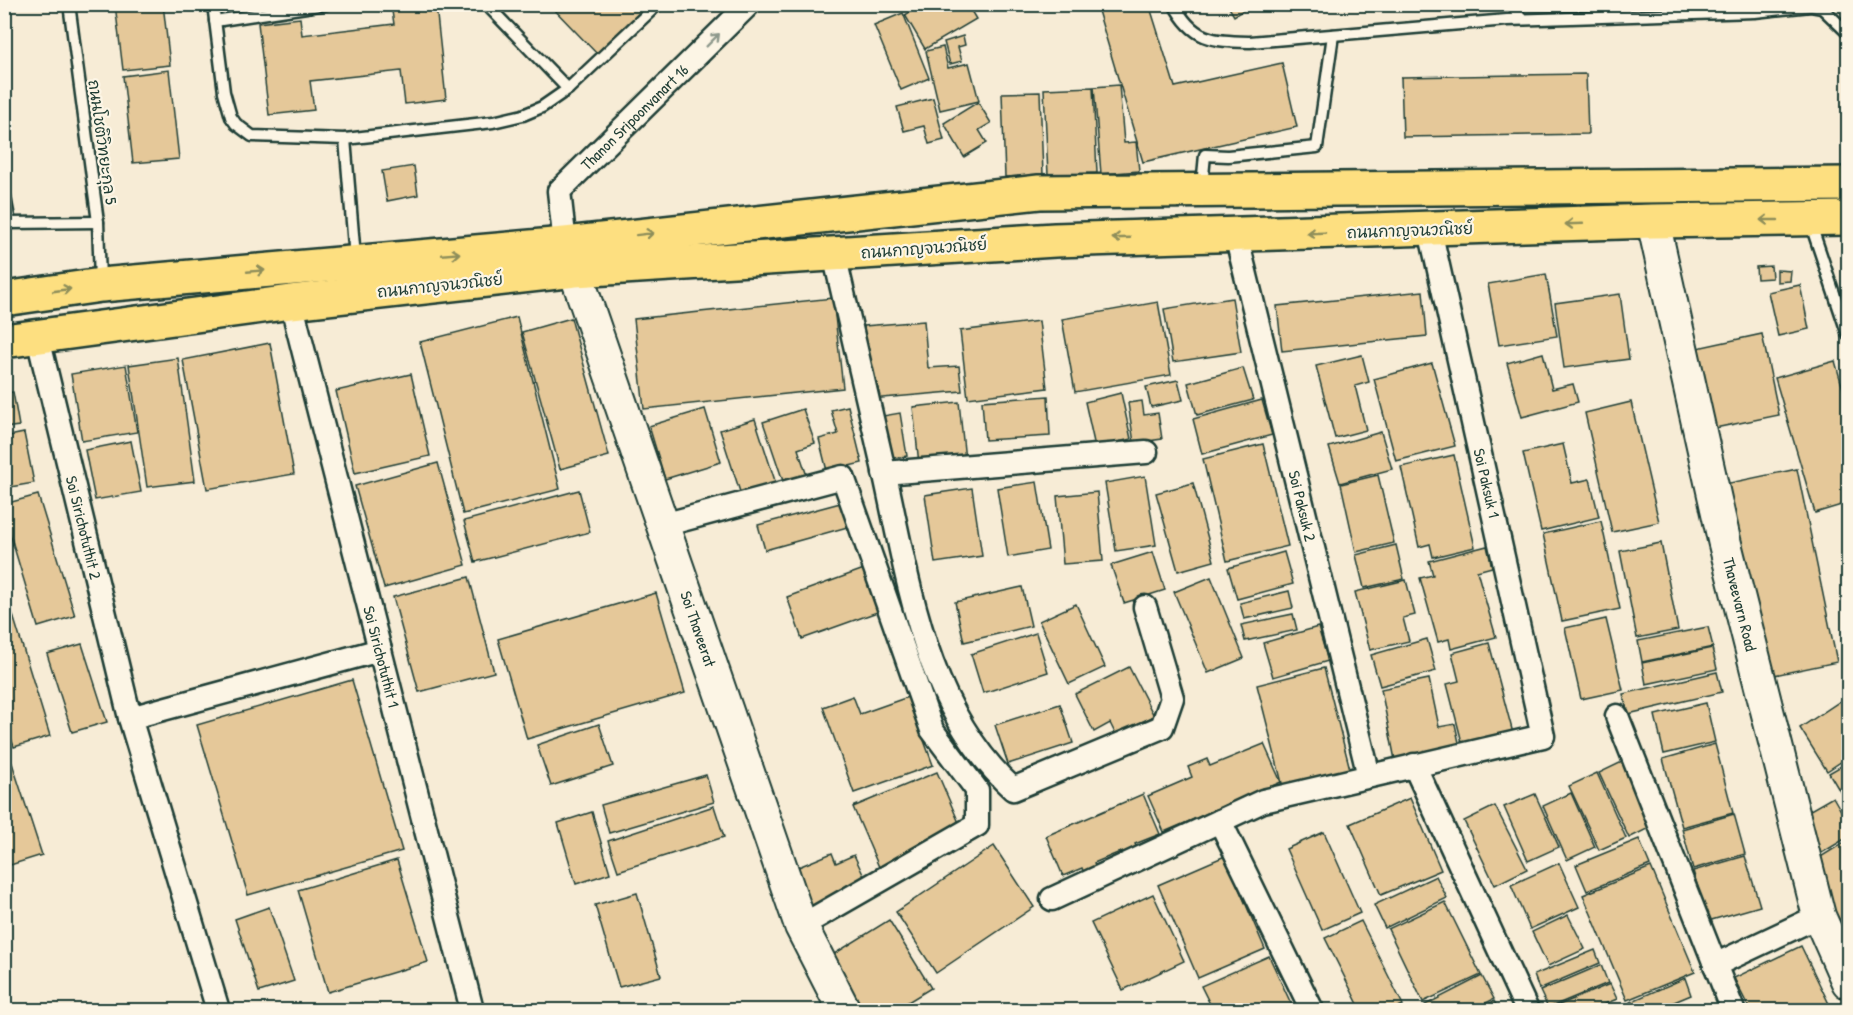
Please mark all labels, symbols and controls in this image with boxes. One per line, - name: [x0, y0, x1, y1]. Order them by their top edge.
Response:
- one-way arrow: [705, 33, 720, 47]
- street label: Thanon Sripoonvanart 16: [576, 59, 693, 175]
- street label: ถนนโชติวิทยะกุล 5: [81, 78, 123, 206]
- one-way arrow: [1760, 214, 1780, 226]
- street label: ถนนกาญจนวณิชย์: [1346, 217, 1474, 243]
- one-way arrow: [1565, 218, 1585, 229]
- one-way arrow: [1307, 227, 1327, 239]
- one-way arrow: [634, 228, 654, 239]
- one-way arrow: [1112, 232, 1132, 244]
- street label: ถนนกาญจนวณิชย์: [860, 233, 988, 263]
- one-way arrow: [440, 248, 460, 259]
- one-way arrow: [246, 265, 266, 276]
- street label: ถนนกาญจนวณิชย์: [376, 267, 504, 303]
- one-way arrow: [52, 285, 72, 296]
- street label: Soi Paksuk 1: [1468, 446, 1506, 520]
- street label: Soi Paksuk 2: [1283, 468, 1322, 544]
- street label: Soi Sirichotuthit 2: [61, 474, 107, 582]
- street label: Thaveevarn Road: [1718, 555, 1763, 653]
- street label: Soi Thaveerat: [675, 588, 722, 670]
- street label: Soi Sirichotuthit 1: [358, 603, 405, 710]

